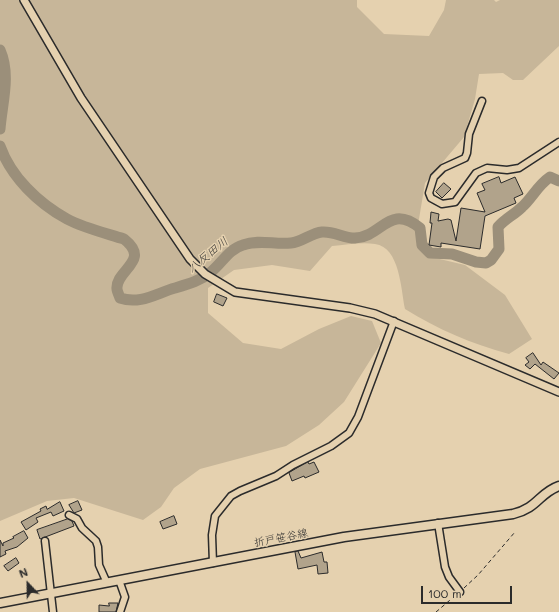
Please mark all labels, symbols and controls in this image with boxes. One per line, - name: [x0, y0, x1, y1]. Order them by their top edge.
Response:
- water label: 八反田川: [185, 234, 231, 276]
- street label: 折戸笹谷線: [253, 526, 309, 550]
- north arrow: [8, 564, 48, 604]
- text: N: [17, 564, 30, 581]
- scale bar: [423, 578, 514, 604]
- text: 100 m: [428, 585, 462, 601]

